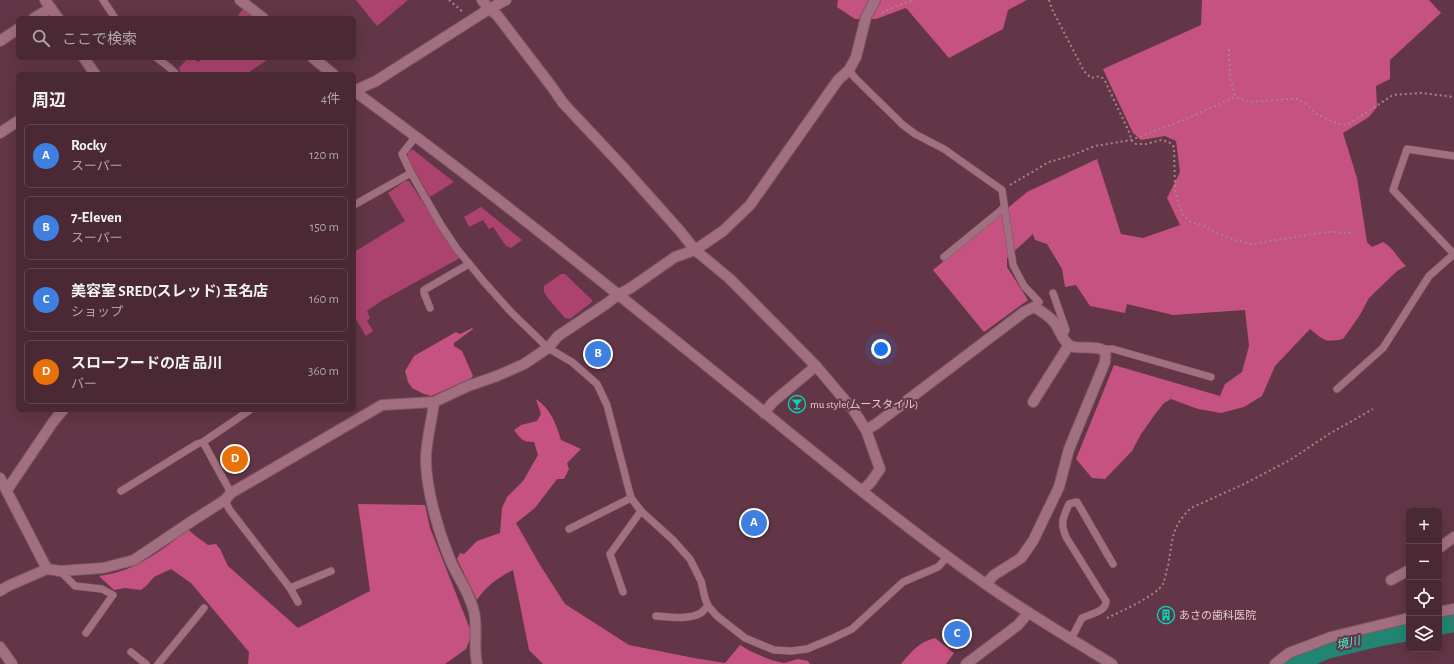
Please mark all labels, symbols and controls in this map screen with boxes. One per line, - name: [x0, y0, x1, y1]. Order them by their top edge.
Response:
- search box: [16, 16, 356, 60]
- icon: search: [30, 27, 52, 49]
- text: ここで検索: [62, 32, 137, 47]
- text: 周辺: [32, 92, 66, 109]
- text: 4件: [321, 93, 340, 106]
- text: Rocky: [71, 138, 107, 153]
- text: A: [42, 149, 50, 162]
- text: 120 m: [309, 149, 339, 162]
- text: スーパー: [71, 160, 123, 173]
- text: 7-Eleven: [71, 210, 122, 225]
- text: B: [42, 221, 50, 234]
- text: 150 m: [310, 221, 339, 234]
- text: スーパー: [71, 232, 123, 245]
- text: 美容室 SRED(スレッド) 玉名店: [71, 284, 268, 299]
- text: C: [43, 293, 49, 306]
- text: 160 m: [309, 293, 339, 306]
- text: ショップ: [71, 306, 123, 319]
- pin: B: [585, 339, 611, 369]
- your location: [871, 339, 891, 359]
- text: スローフードの店 品川: [71, 356, 222, 371]
- text: D: [42, 365, 50, 378]
- text: 360 m: [308, 365, 339, 378]
- text: バー: [71, 378, 97, 391]
- bar icon: mu style(厶ースタイル): [787, 394, 807, 414]
- place label: mu style(厶ースタイル): [810, 399, 918, 410]
- pin: D: [222, 444, 248, 474]
- pin: A: [741, 508, 767, 538]
- map controls: [1406, 508, 1442, 652]
- button: +: [1406, 508, 1442, 544]
- button: −: [1406, 544, 1442, 580]
- button: locate: [1406, 580, 1442, 616]
- building icon: あさの歯科医院: [1156, 605, 1176, 625]
- place label: あさの歯科医院: [1179, 609, 1256, 621]
- button: layers: [1406, 616, 1442, 652]
- pin: C: [944, 619, 970, 649]
- water label: 境川: [1335, 633, 1363, 652]

